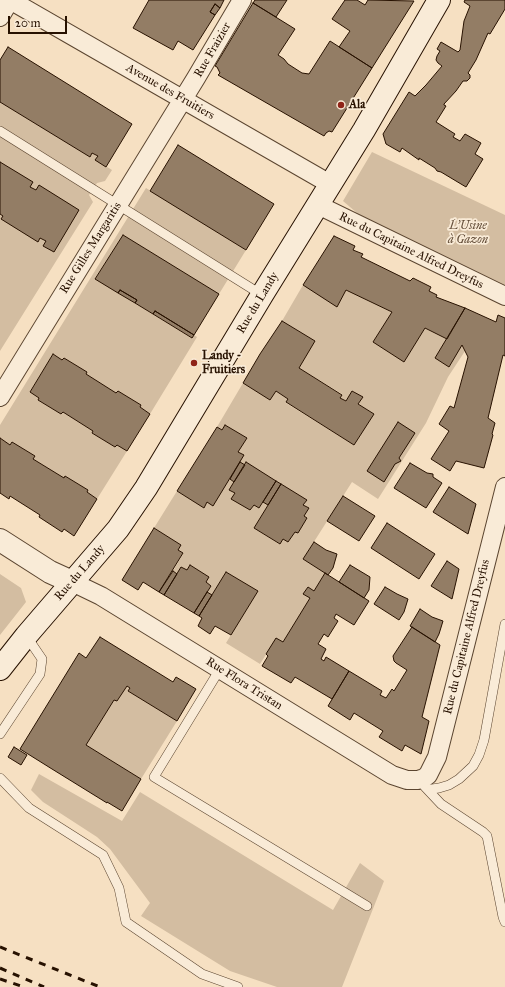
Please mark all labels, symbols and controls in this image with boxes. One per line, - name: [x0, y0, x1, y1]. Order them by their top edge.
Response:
- scale bar: [10, 8, 69, 34]
- text: 20 m: [15, 16, 41, 30]
- street label: Rue Fraizier: [192, 20, 234, 80]
- street label: Avenue des Fruitiers: [123, 61, 217, 123]
- place label: Ala: [349, 98, 365, 112]
- marker: Ala: [336, 100, 346, 110]
- street label: Rue Gilles Margaritis: [57, 200, 125, 296]
- street label: Rue du Capitaine Alfred Dreyfus: [336, 210, 486, 292]
- park label: L'Usine à Gazon: [448, 219, 488, 247]
- street label: Rue du Landy: [234, 270, 282, 336]
- place label: Landy - Fruitiers: [202, 349, 245, 377]
- marker: Landy - Fruitiers: [189, 358, 199, 368]
- street label: Rue du Landy: [52, 542, 108, 604]
- street label: Rue du Capitaine Alfred Dreyfus: [441, 558, 493, 716]
- street label: Rue Flora Tristan: [203, 655, 285, 713]

